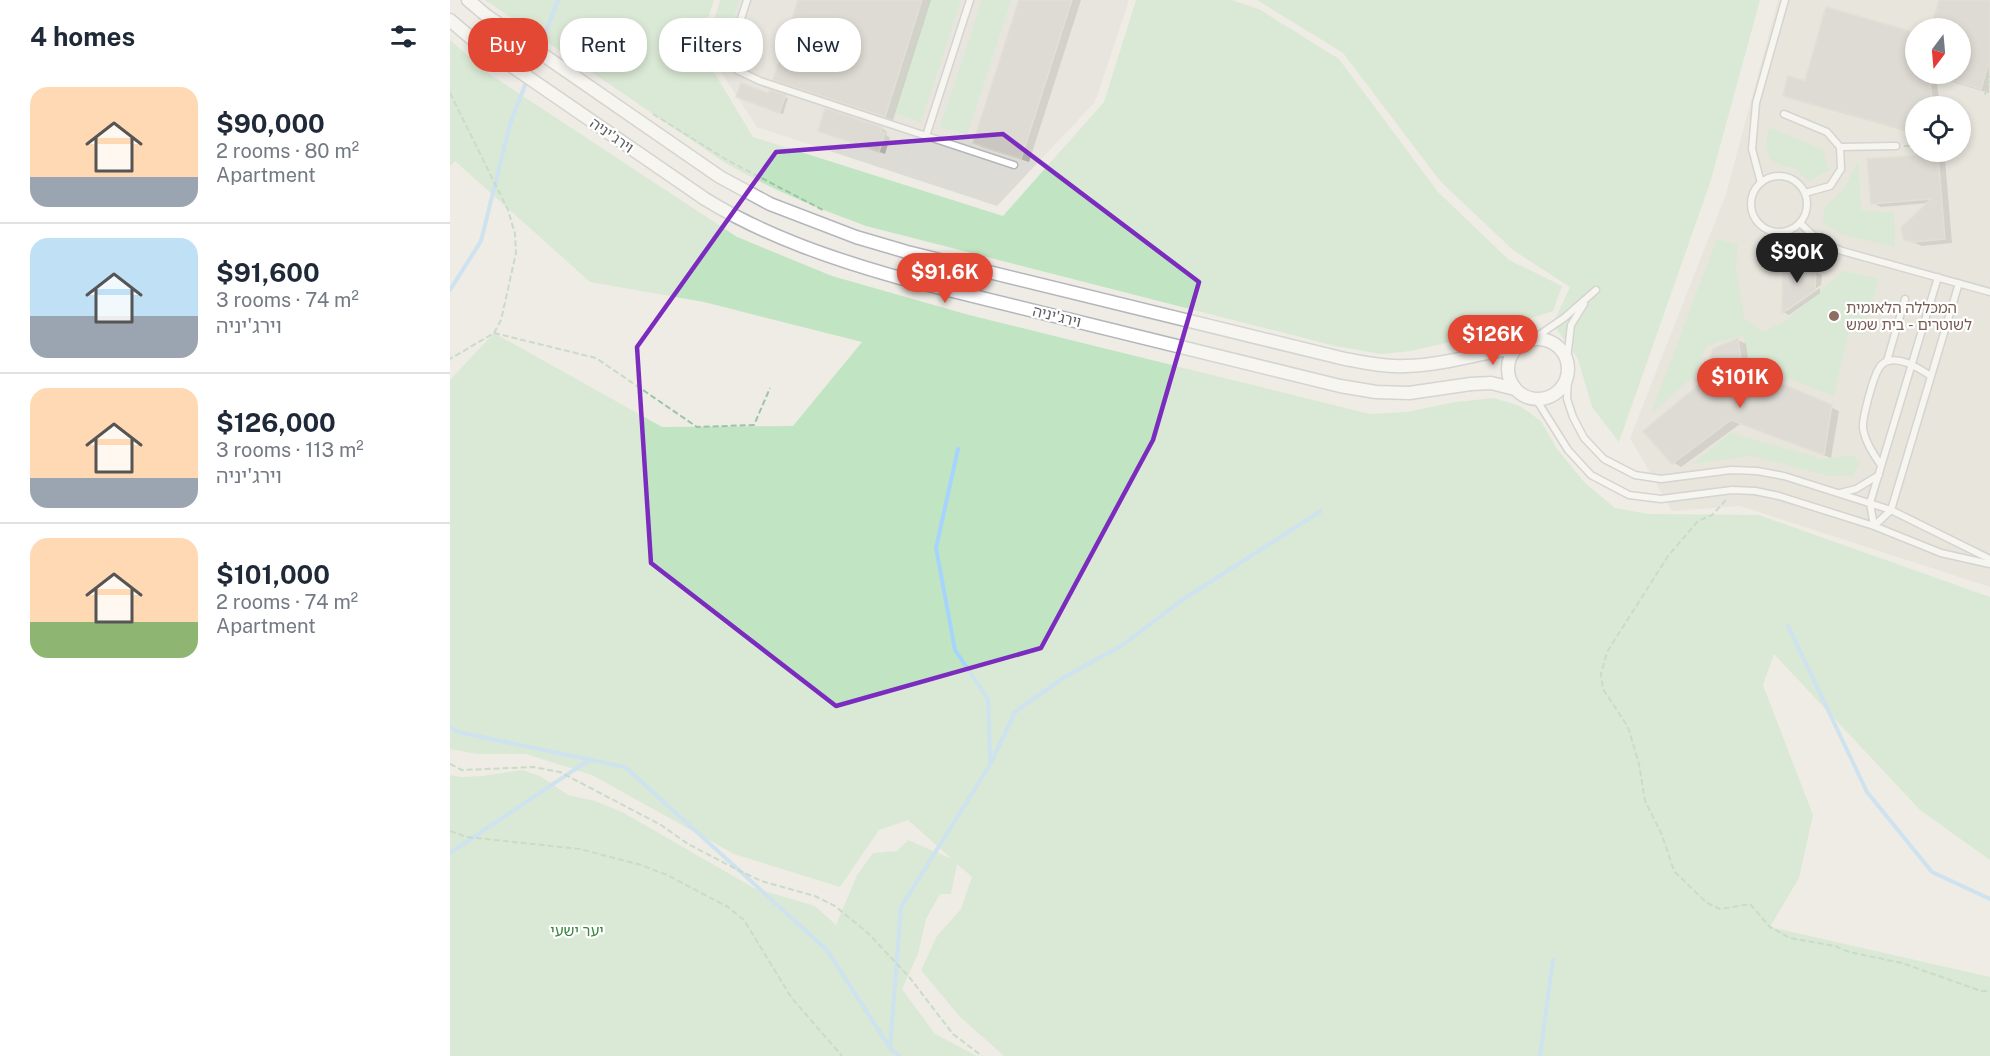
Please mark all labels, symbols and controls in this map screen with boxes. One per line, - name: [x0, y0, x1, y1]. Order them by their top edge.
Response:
- chip: Buy: [468, 18, 548, 72]
- chip: Rent: [560, 18, 647, 72]
- chip: Filters: [659, 18, 763, 72]
- chip: New: [775, 18, 861, 72]
- north arrow: [1905, 18, 1971, 84]
- map controls: [1905, 18, 1971, 162]
- icon: filters: [387, 20, 420, 53]
- text: 4 homes: [30, 21, 135, 52]
- button: locate: [1905, 96, 1971, 162]
- text: $90,000: [216, 108, 325, 139]
- icon: home: [78, 111, 150, 183]
- street label: וירג'יניה: [587, 114, 637, 156]
- text: 2 rooms · 80 m²: [216, 139, 359, 163]
- text: Apartment: [216, 163, 316, 187]
- pin: $90K: [1761, 233, 1833, 284]
- text: $90K: [1770, 240, 1824, 264]
- pin: $91.6K: [896, 253, 994, 304]
- text: $91,600: [216, 257, 320, 288]
- text: $91.6K: [911, 260, 979, 284]
- icon: home: [78, 262, 150, 334]
- text: 3 rooms · 74 m²: [216, 288, 359, 312]
- place label: המכללה הלאומית לשוטרים - בית שמש: [1846, 299, 1972, 333]
- street label: וירג'יניה: [1031, 302, 1083, 330]
- marker: המכללה הלאומית לשוטרים - בית שמש: [1827, 309, 1841, 323]
- text: וירג'יניה: [216, 314, 282, 338]
- pin: $126K: [1451, 315, 1535, 366]
- text: $126K: [1462, 322, 1524, 346]
- pin: $101K: [1698, 358, 1782, 409]
- text: $101K: [1711, 365, 1769, 389]
- text: $126,000: [216, 407, 336, 438]
- icon: home: [78, 412, 150, 484]
- text: 3 rooms · 113 m²: [216, 438, 364, 462]
- text: וירג'יניה: [216, 464, 282, 488]
- text: $101,000: [216, 559, 330, 590]
- icon: home: [78, 562, 150, 634]
- text: 2 rooms · 74 m²: [216, 590, 358, 614]
- text: Apartment: [216, 614, 316, 638]
- park label: יער ישעי: [550, 922, 604, 939]

